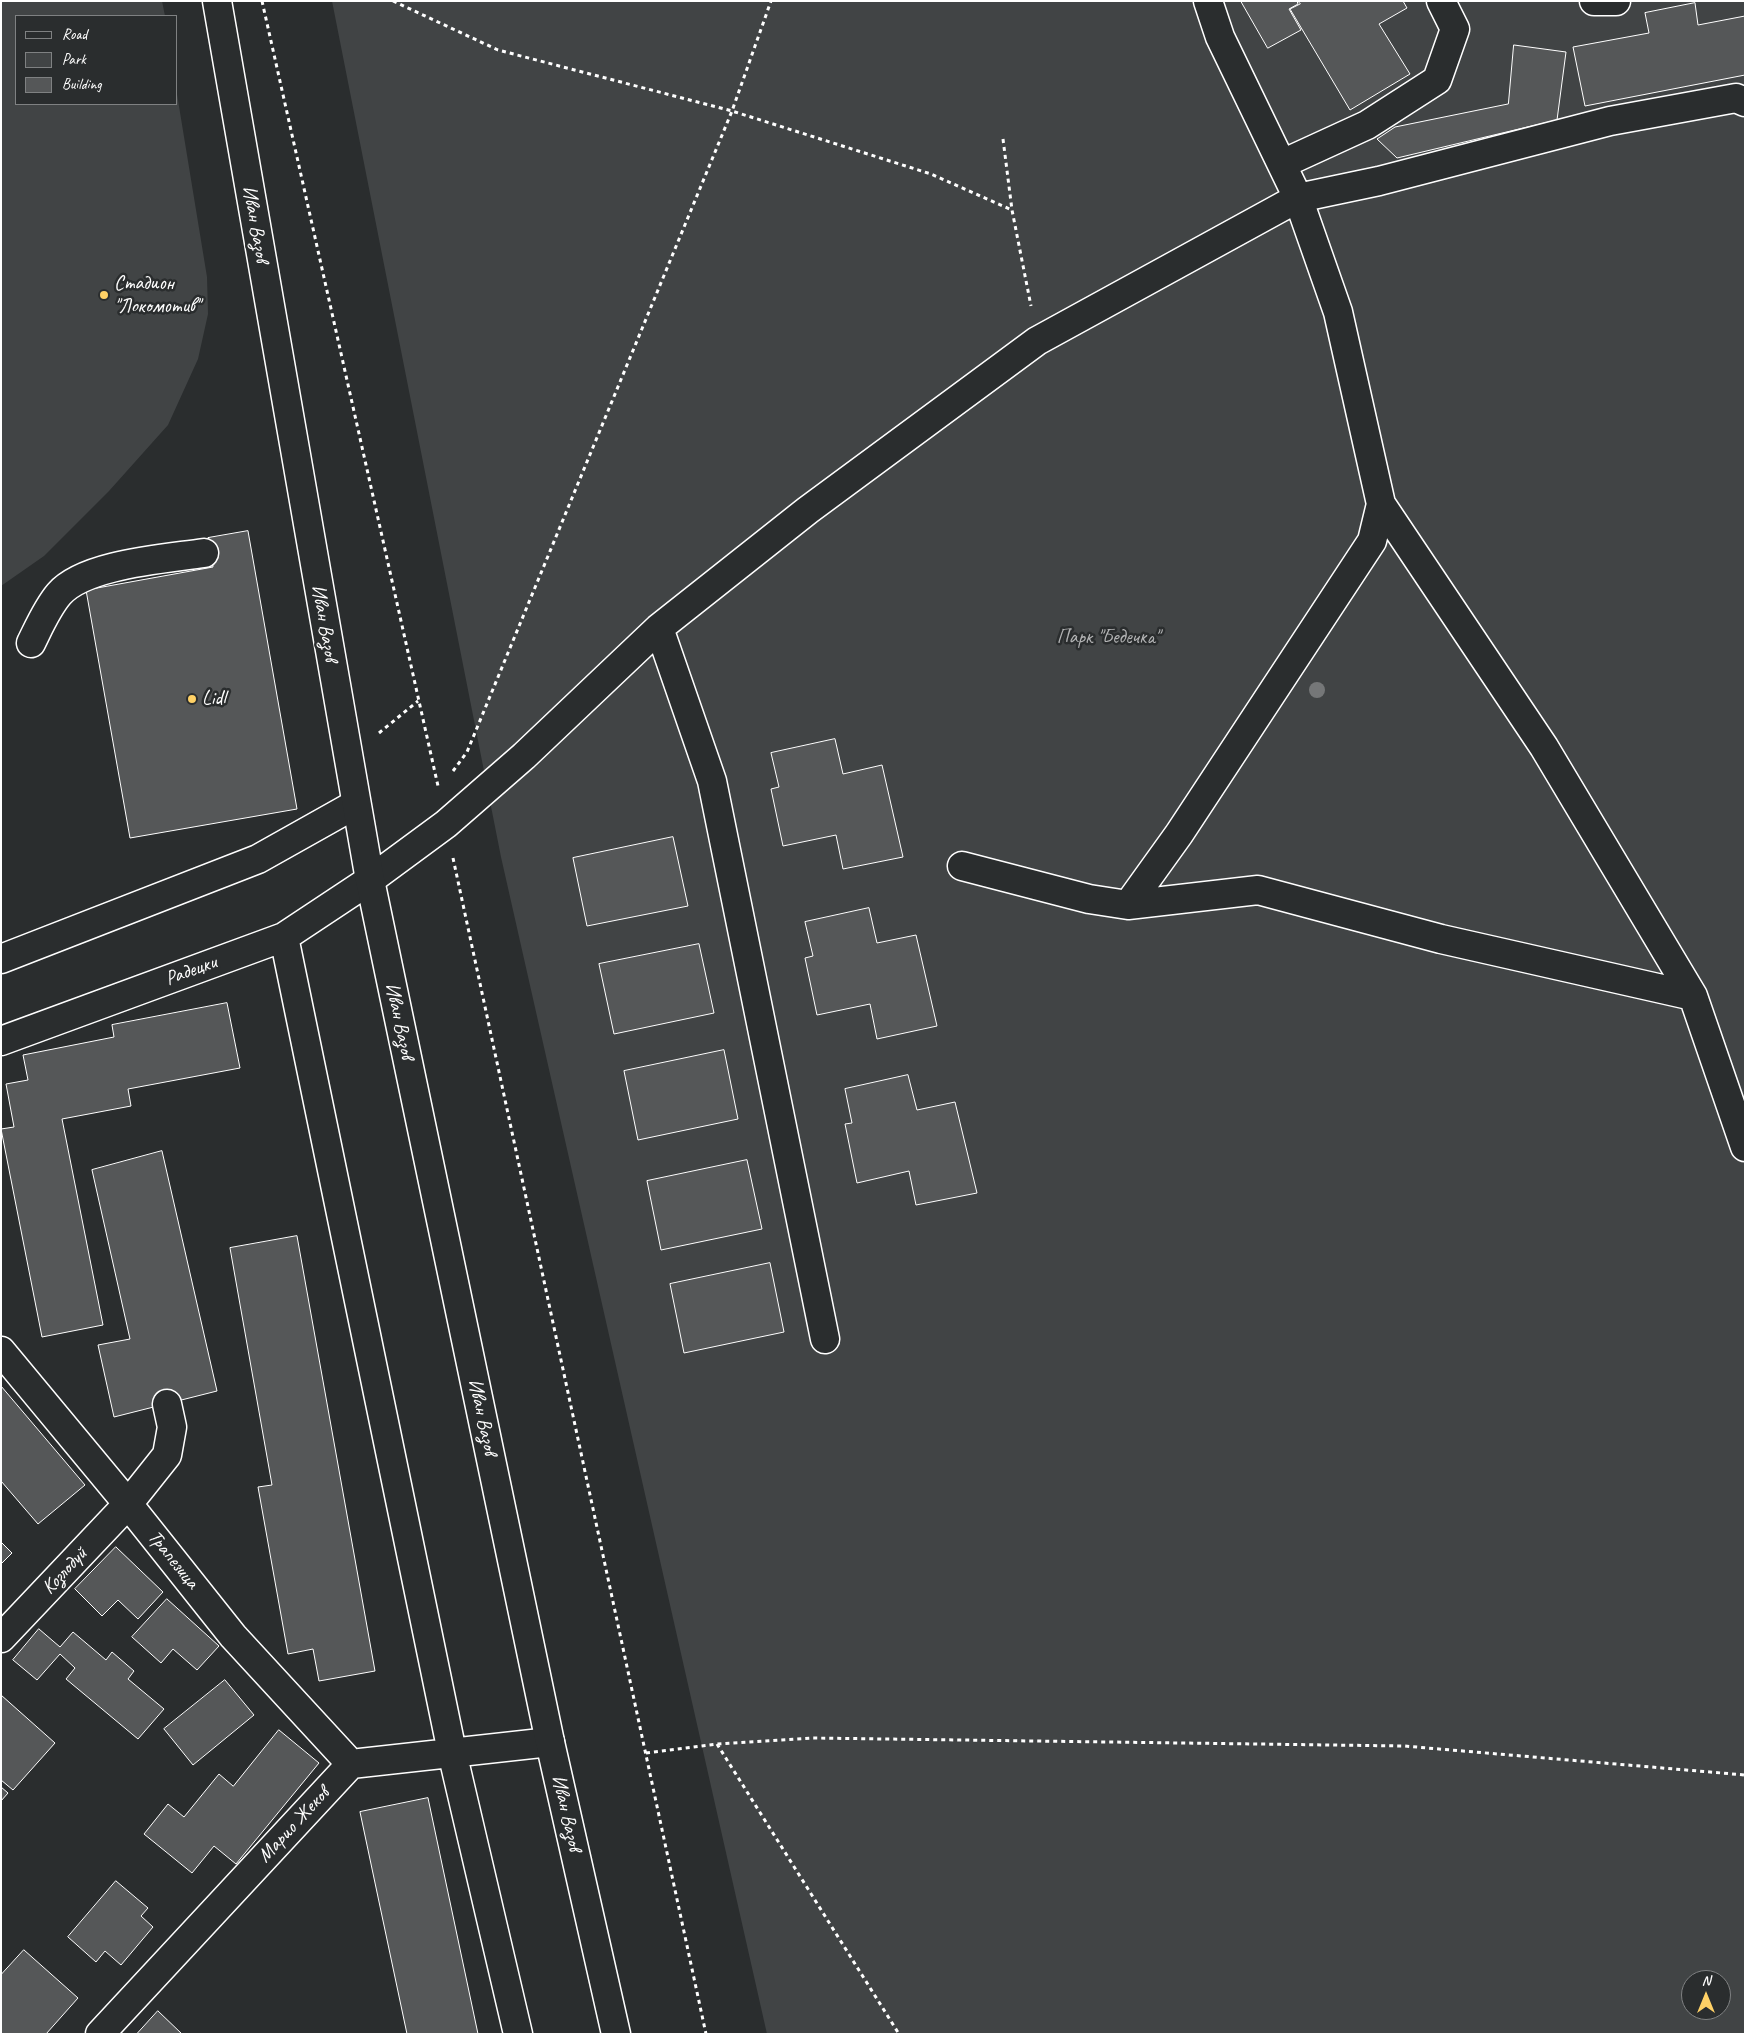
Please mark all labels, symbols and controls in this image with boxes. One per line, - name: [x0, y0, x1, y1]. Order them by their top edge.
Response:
- legend: [15, 15, 178, 105]
- text: Road: [62, 25, 87, 44]
- text: Park: [62, 50, 86, 69]
- text: Building: [62, 75, 101, 94]
- street label: Иван Вазов: [236, 184, 274, 264]
- place label: Стадион "Локомотив": [114, 272, 200, 319]
- marker: Стадион "Локомотив": [98, 289, 110, 301]
- street label: Иван Вазов: [305, 583, 343, 663]
- park label: Парк "Бедечка": [1057, 626, 1159, 650]
- place label: Lidl: [202, 687, 226, 711]
- marker: Lidl: [186, 693, 198, 705]
- street label: Радецки: [162, 951, 220, 991]
- street label: Иван Вазов: [379, 981, 419, 1061]
- street label: Иван Вазов: [462, 1377, 502, 1457]
- street label: Трапезица: [142, 1526, 204, 1594]
- street label: Козлодуй: [37, 1542, 93, 1600]
- street label: Иван Вазов: [546, 1773, 586, 1853]
- street label: Марио Жеков: [253, 1782, 335, 1868]
- north arrow: [1681, 1970, 1731, 2020]
- text: N: [1702, 1972, 1710, 1989]

